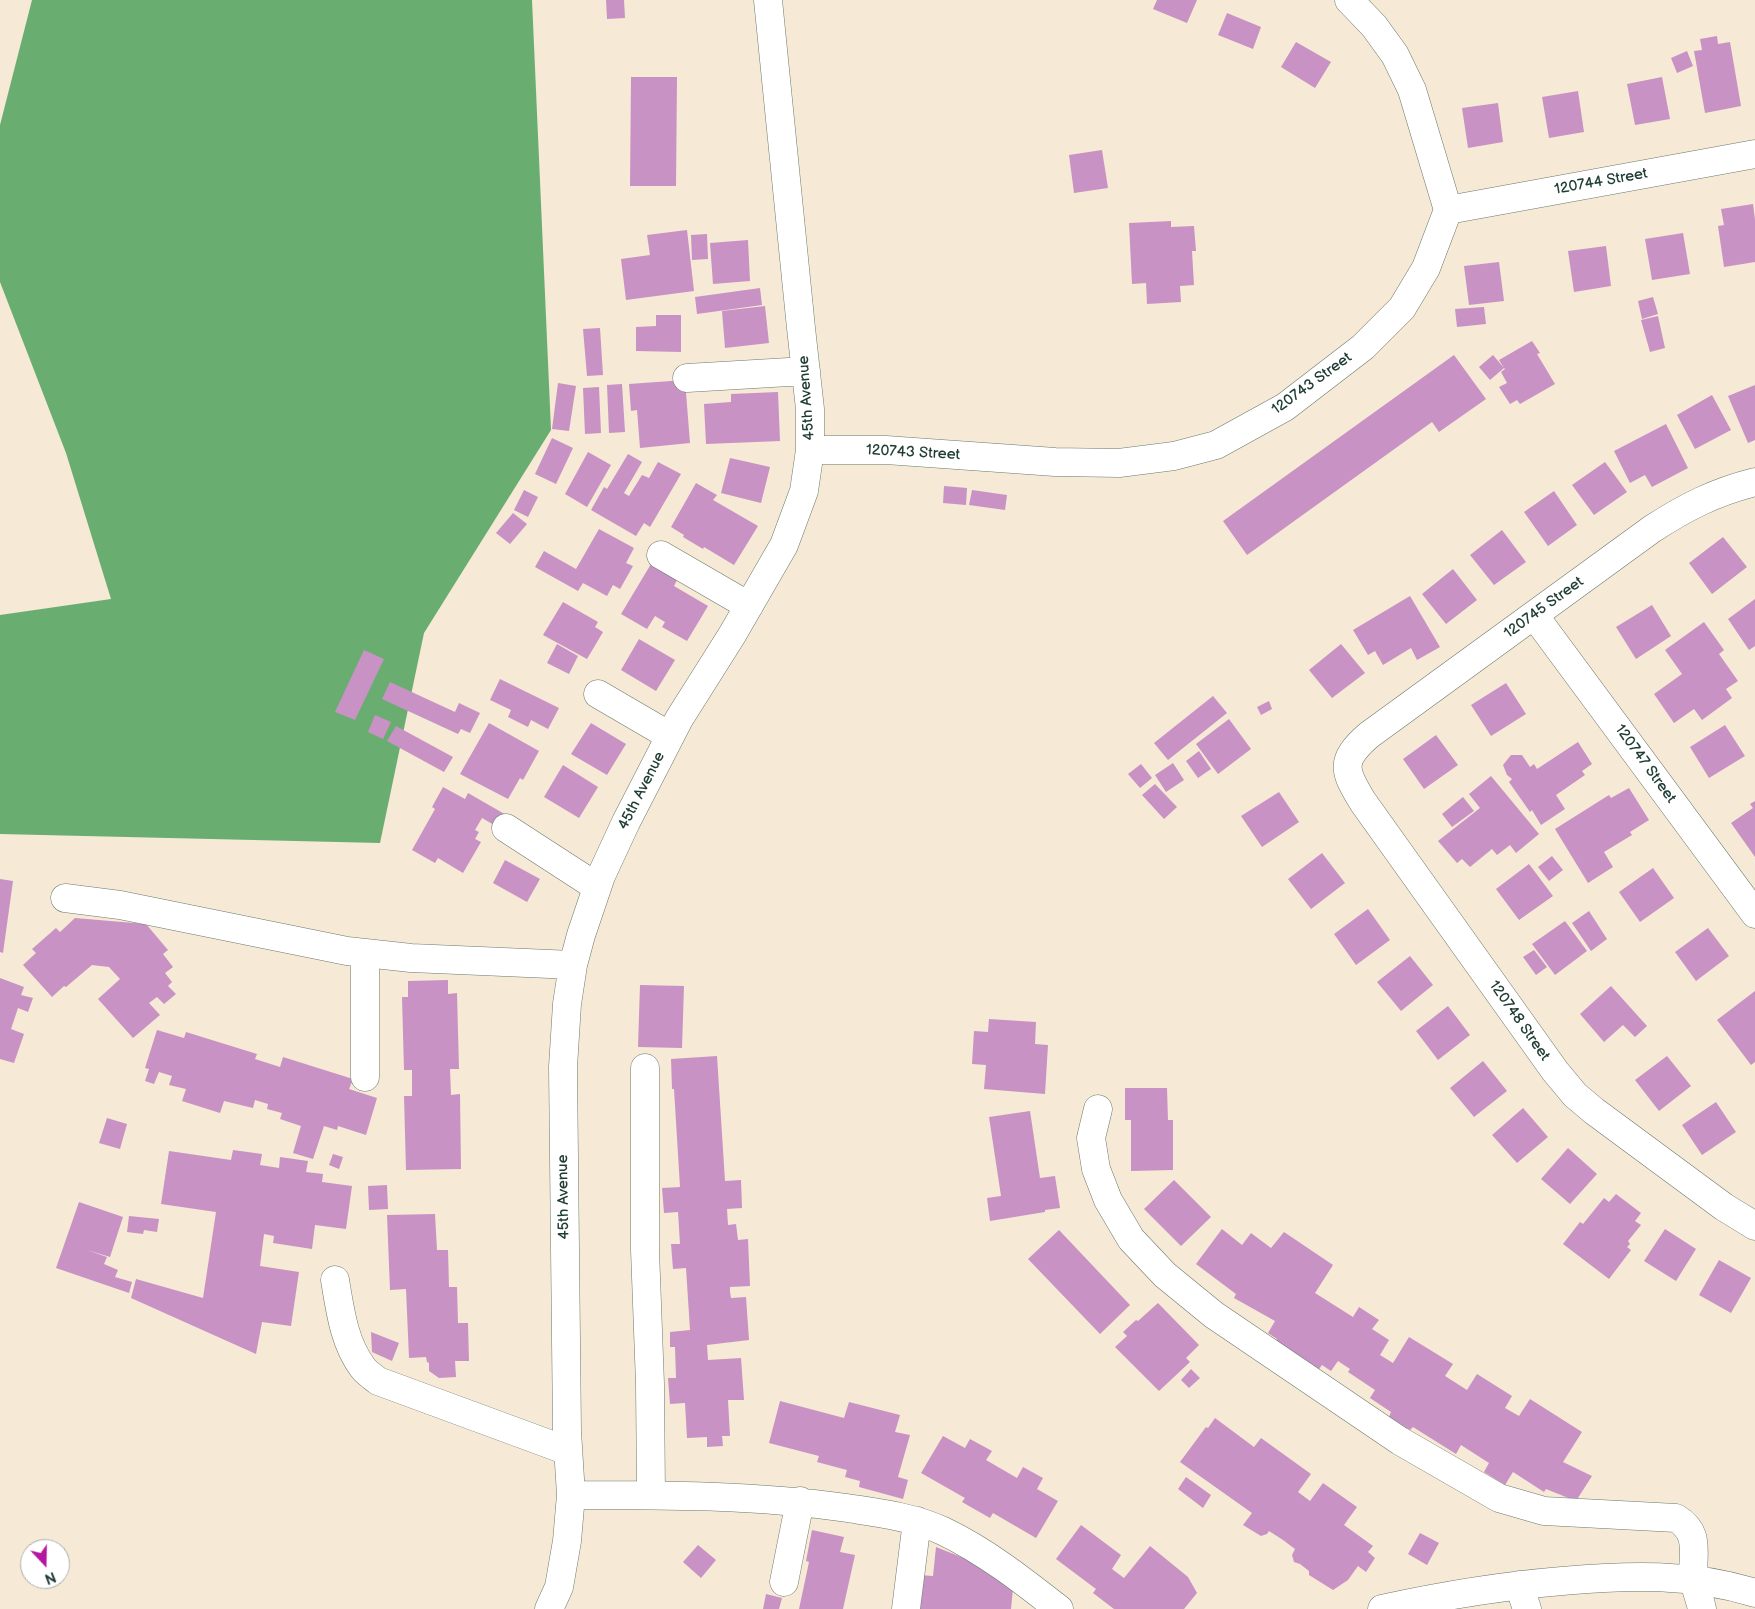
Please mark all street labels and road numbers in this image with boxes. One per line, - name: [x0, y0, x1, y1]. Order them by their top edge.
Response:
- street label: 120744 Street: [1553, 165, 1649, 199]
- street label: 120743 Street: [1269, 349, 1355, 419]
- street label: 45th Avenue: [795, 355, 819, 441]
- street label: 120743 Street: [865, 442, 961, 464]
- street label: 120745 Street: [1501, 573, 1587, 643]
- street label: 120747 Street: [1611, 721, 1679, 807]
- street label: 45th Avenue: [615, 749, 669, 833]
- street label: 120748 Street: [1485, 977, 1553, 1065]
- street label: 45th Avenue: [554, 1154, 574, 1240]

